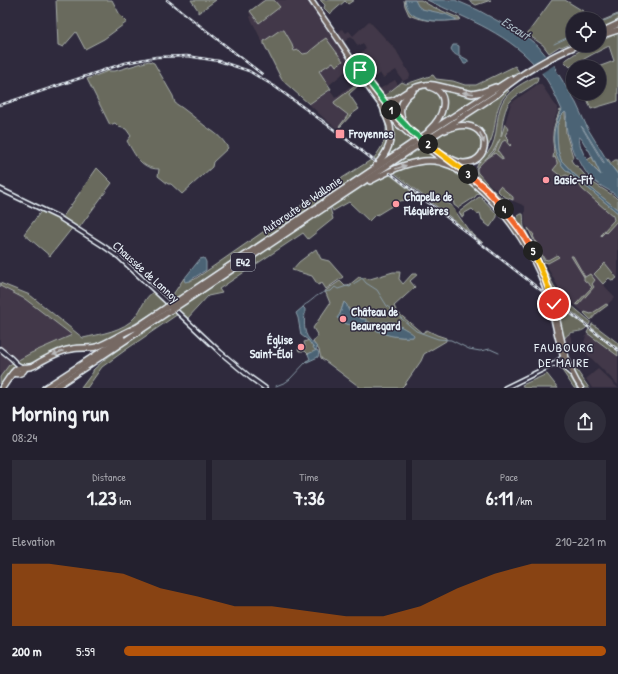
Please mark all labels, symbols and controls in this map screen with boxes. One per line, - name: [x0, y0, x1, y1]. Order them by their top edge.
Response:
- water label: Escaut: [498, 12, 536, 45]
- map controls: [566, 12, 606, 100]
- button: locate: [566, 12, 606, 52]
- pin: [343, 53, 377, 87]
- icon: arrive: [349, 59, 371, 81]
- button: layers: [566, 60, 606, 100]
- one-way arrow: [462, 89, 474, 96]
- pin: 1: [381, 100, 401, 120]
- text: 1: [389, 103, 393, 117]
- place label: Froyennes: [348, 125, 393, 143]
- marker: Froyennes: [334, 128, 346, 140]
- one-way arrow: [479, 132, 486, 144]
- pin: 2: [418, 134, 438, 154]
- text: 2: [425, 137, 431, 151]
- one-way arrow: [395, 164, 407, 170]
- pin: 3: [458, 164, 478, 184]
- text: 3: [466, 167, 470, 181]
- street label: Autoroute de Wallonie: [259, 171, 345, 238]
- place label: Basic-Fit: [554, 171, 594, 188]
- marker: Basic-Fit: [541, 175, 551, 185]
- place label: Chapelle de Fléquières: [403, 188, 453, 220]
- marker: Chapelle de Fléquières: [391, 199, 401, 209]
- pin: 4: [494, 199, 514, 219]
- text: 4: [502, 202, 506, 216]
- street label: Chaussée de Lannoy: [109, 237, 184, 306]
- pin: 5: [523, 241, 543, 261]
- text: 5: [531, 244, 535, 258]
- road number: E42: [231, 253, 255, 271]
- pin: [537, 287, 571, 321]
- icon: check: [543, 293, 565, 315]
- place label: Château de Beauregard: [351, 303, 400, 335]
- marker: Château de Beauregard: [338, 314, 348, 324]
- place label: Église Saint-Éloi: [250, 331, 293, 362]
- district label: FAUBOURG DE MAIRE: [533, 338, 594, 371]
- marker: Église Saint-Éloi: [296, 342, 306, 352]
- one-way arrow: [52, 351, 64, 357]
- text: Morning run: [12, 398, 109, 428]
- button: share: [564, 401, 606, 443]
- text: 08:24: [12, 428, 37, 446]
- text: Distance: [92, 470, 126, 484]
- text: Time: [299, 470, 319, 484]
- text: Pace: [500, 470, 518, 484]
- text: 1.23: [87, 484, 117, 511]
- text: 7:36: [293, 484, 325, 511]
- text: 6:11: [486, 484, 513, 511]
- text: km: [117, 494, 131, 508]
- text: /km: [513, 494, 532, 508]
- text: Elevation: [12, 532, 55, 550]
- text: 210–221 m: [555, 532, 606, 550]
- text: 200 m: [12, 642, 42, 660]
- text: 5:59: [76, 642, 95, 660]

